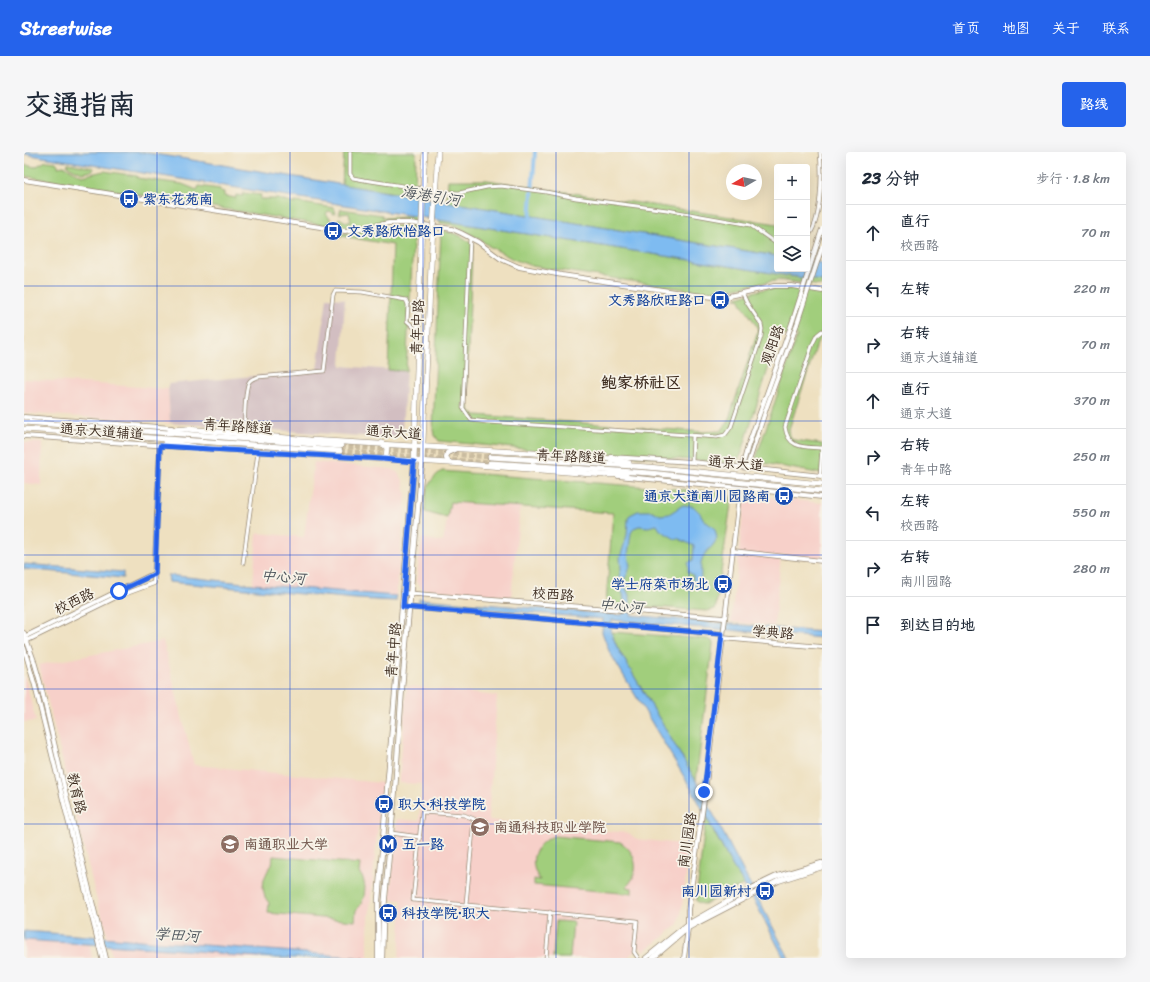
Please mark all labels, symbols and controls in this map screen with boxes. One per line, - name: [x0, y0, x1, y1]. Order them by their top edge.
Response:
- text: Streetwise: [20, 12, 112, 45]
- text: 首页: [952, 16, 980, 41]
- text: 地图: [1002, 16, 1030, 41]
- text: 关于: [1052, 16, 1080, 41]
- text: 联系: [1102, 16, 1130, 41]
- text: 交通指南: [24, 80, 136, 129]
- button: 路线: [1062, 82, 1126, 127]
- text: 23 分钟: [862, 163, 920, 193]
- north arrow: [726, 164, 762, 200]
- map controls: [774, 164, 810, 272]
- button: +: [774, 164, 810, 200]
- text: 步行 · 1.8 km: [1036, 167, 1110, 190]
- water label: 海港引河: [399, 178, 466, 214]
- place label: 紫东花苑南: [143, 187, 213, 212]
- bus stop icon: 紫东花苑南: [118, 188, 140, 210]
- button: −: [774, 200, 810, 236]
- text: 直行: [900, 208, 930, 234]
- place label: 文秀路欣怡路口: [347, 219, 445, 244]
- bus stop icon: 文秀路欣怡路口: [322, 220, 344, 242]
- text: 70 m: [1081, 221, 1110, 244]
- icon: ahead: [862, 222, 884, 244]
- text: 校西路: [900, 234, 939, 257]
- button: layers: [774, 236, 810, 272]
- text: 左转: [900, 276, 930, 302]
- text: 220 m: [1073, 277, 1110, 300]
- icon: left: [862, 278, 884, 300]
- place label: 文秀路欣旺路口: [608, 288, 706, 313]
- bus stop icon: 文秀路欣旺路口: [709, 289, 731, 311]
- street label: 青年中路: [404, 298, 431, 356]
- text: 右转: [900, 320, 930, 346]
- street label: 观阳路: [754, 321, 791, 369]
- text: 70 m: [1081, 333, 1110, 356]
- icon: right: [862, 334, 884, 356]
- text: 通京大道辅道: [900, 346, 978, 369]
- district label: 鲍家桥社区: [601, 368, 681, 397]
- text: 直行: [900, 376, 930, 402]
- text: 370 m: [1074, 389, 1110, 412]
- icon: ahead: [862, 390, 884, 412]
- text: 通京大道: [900, 402, 952, 425]
- street label: 青年路隧道: [202, 412, 274, 441]
- street label: 通京大道辅道: [59, 416, 145, 447]
- street label: 通京大道: [365, 418, 423, 447]
- text: 右转: [900, 432, 930, 458]
- street label: 青年路隧道: [535, 442, 607, 471]
- text: 250 m: [1073, 445, 1110, 468]
- icon: right: [862, 446, 884, 468]
- street label: 通京大道: [707, 449, 765, 478]
- text: 青年中路: [900, 458, 952, 481]
- place label: 通京大道南川园路南: [644, 484, 770, 509]
- bus stop icon: 通京大道南川园路南: [773, 485, 795, 507]
- text: 左转: [900, 488, 930, 514]
- text: 550 m: [1073, 501, 1110, 524]
- icon: left: [862, 502, 884, 524]
- text: 校西路: [900, 514, 939, 537]
- text: 右转: [900, 544, 930, 570]
- text: 280 m: [1073, 557, 1110, 580]
- icon: right: [862, 558, 884, 580]
- water label: 中心河: [259, 562, 310, 592]
- text: 南川园路: [900, 570, 952, 593]
- place label: 学士府菜市场北: [611, 572, 709, 597]
- bus stop icon: 学士府菜市场北: [712, 573, 734, 595]
- street label: 校西路: [50, 581, 99, 622]
- street label: 校西路: [531, 581, 575, 608]
- route start: [110, 582, 128, 600]
- water label: 中心河: [597, 591, 648, 621]
- text: 到达目的地: [900, 612, 975, 638]
- icon: arrive: [862, 614, 884, 636]
- street label: 学典路: [751, 618, 795, 647]
- street label: 青年中路: [379, 621, 408, 679]
- street label: 教育路: [60, 770, 93, 816]
- route end: [695, 783, 713, 801]
- place label: 职大·科技学院: [398, 792, 486, 817]
- bus stop icon: 职大·科技学院: [373, 793, 395, 815]
- street label: 南川园路: [671, 811, 704, 870]
- place label: 南通科技职业学院: [494, 815, 606, 840]
- school or university icon: 南通科技职业学院: [469, 816, 491, 838]
- place label: 南通职业大学: [244, 832, 328, 857]
- place label: 五一路: [402, 832, 444, 857]
- school or university icon: 南通职业大学: [219, 833, 241, 855]
- metro station icon: 五一路: [377, 833, 399, 855]
- place label: 南川园新村: [681, 879, 751, 904]
- bus stop icon: 南川园新村: [754, 880, 776, 902]
- place label: 科技学院·职大: [402, 901, 490, 926]
- bus stop icon: 科技学院·职大: [377, 902, 399, 924]
- water label: 学田河: [154, 920, 203, 950]

